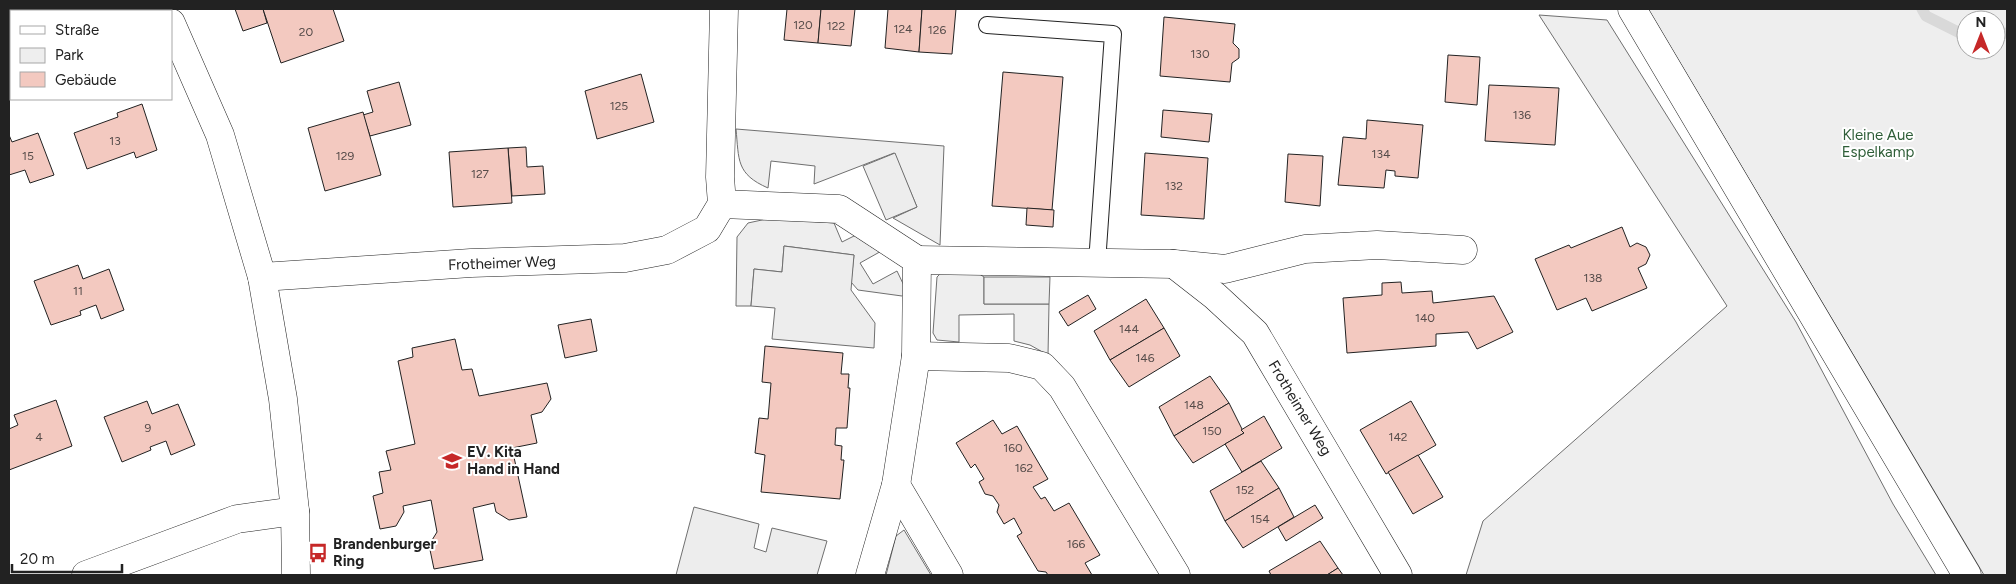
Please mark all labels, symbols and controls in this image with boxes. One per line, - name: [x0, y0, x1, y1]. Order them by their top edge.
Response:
- legend: [10, 10, 172, 100]
- north arrow: [1956, 10, 2006, 60]
- text: N: [1976, 14, 1986, 31]
- house number: 120: [793, 18, 813, 32]
- house number: 122: [827, 19, 845, 33]
- text: Straße: [55, 21, 99, 39]
- house number: 124: [893, 22, 913, 36]
- house number: 126: [928, 23, 946, 37]
- house number: 20: [299, 25, 314, 39]
- text: Park: [55, 46, 84, 64]
- house number: 130: [1190, 47, 1210, 61]
- text: Gebäude: [55, 71, 116, 89]
- house number: 125: [610, 99, 628, 113]
- house number: 136: [1513, 108, 1531, 122]
- park label: Kleine Aue Espelkamp: [1842, 126, 1914, 161]
- house number: 13: [109, 134, 121, 148]
- house number: 134: [1372, 147, 1391, 161]
- house number: 15: [22, 149, 34, 163]
- house number: 129: [336, 149, 354, 163]
- house number: 127: [471, 167, 490, 181]
- house number: 132: [1165, 179, 1183, 193]
- street label: Frotheimer Weg: [448, 252, 556, 274]
- house number: 138: [1584, 271, 1602, 285]
- house number: 11: [73, 284, 83, 298]
- house number: 140: [1415, 311, 1435, 325]
- house number: 144: [1119, 322, 1139, 336]
- house number: 146: [1135, 351, 1155, 365]
- street label: Frotheimer Weg: [1264, 357, 1336, 459]
- house number: 148: [1184, 398, 1204, 412]
- house number: 9: [145, 421, 152, 435]
- house number: 150: [1202, 424, 1222, 438]
- house number: 4: [35, 430, 43, 444]
- house number: 142: [1388, 430, 1408, 444]
- house number: 160: [1003, 441, 1023, 455]
- place label: EV. Kita Hand in Hand: [467, 443, 560, 478]
- school or university icon: EV. Kita Hand in Hand: [441, 450, 463, 472]
- house number: 162: [1015, 461, 1033, 475]
- house number: 152: [1236, 483, 1254, 497]
- house number: 154: [1250, 512, 1270, 526]
- place label: Brandenburger Ring: [333, 535, 437, 570]
- house number: 166: [1067, 537, 1085, 551]
- scale bar: [12, 542, 122, 574]
- bus stop icon: Brandenburger Ring: [307, 542, 329, 564]
- text: 20 m: [20, 550, 54, 568]

